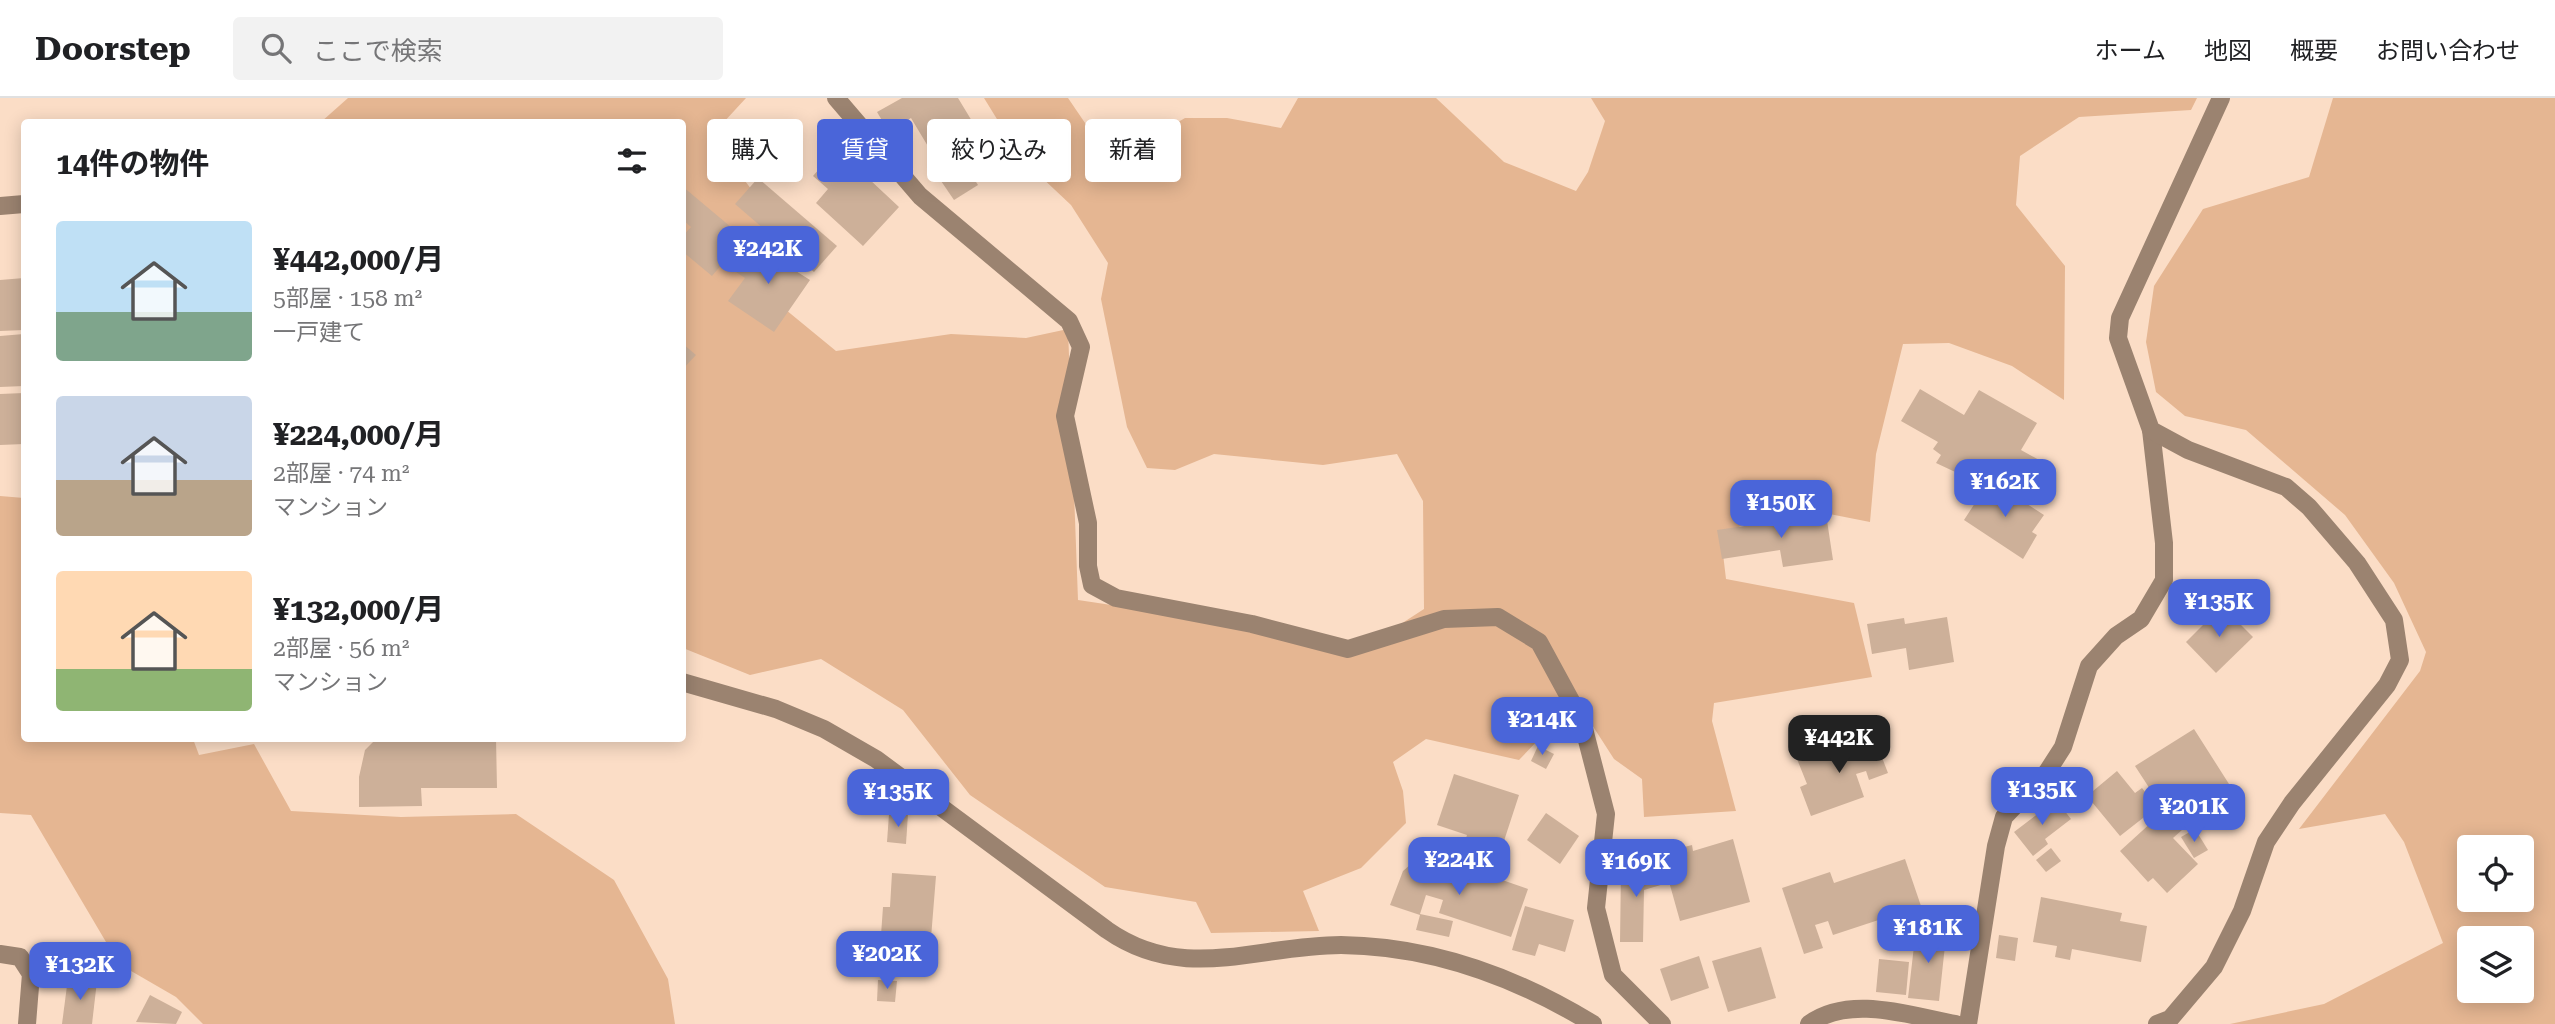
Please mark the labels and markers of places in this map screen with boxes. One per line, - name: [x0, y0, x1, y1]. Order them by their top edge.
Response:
- pin: ¥242K: [719, 226, 817, 286]
- pin: ¥162K: [1956, 460, 2054, 519]
- pin: ¥150K: [1732, 480, 1830, 540]
- pin: ¥135K: [2170, 580, 2268, 639]
- pin: ¥214K: [1493, 698, 1591, 757]
- pin: ¥442K: [1790, 716, 1888, 775]
- pin: ¥135K: [1993, 768, 2091, 827]
- pin: ¥135K: [849, 770, 947, 829]
- pin: ¥201K: [2145, 784, 2243, 844]
- pin: ¥224K: [1410, 838, 1508, 897]
- pin: ¥169K: [1587, 840, 1685, 899]
- pin: ¥181K: [1879, 906, 1977, 965]
- pin: ¥202K: [838, 932, 936, 991]
- pin: ¥132K: [31, 942, 129, 1002]

